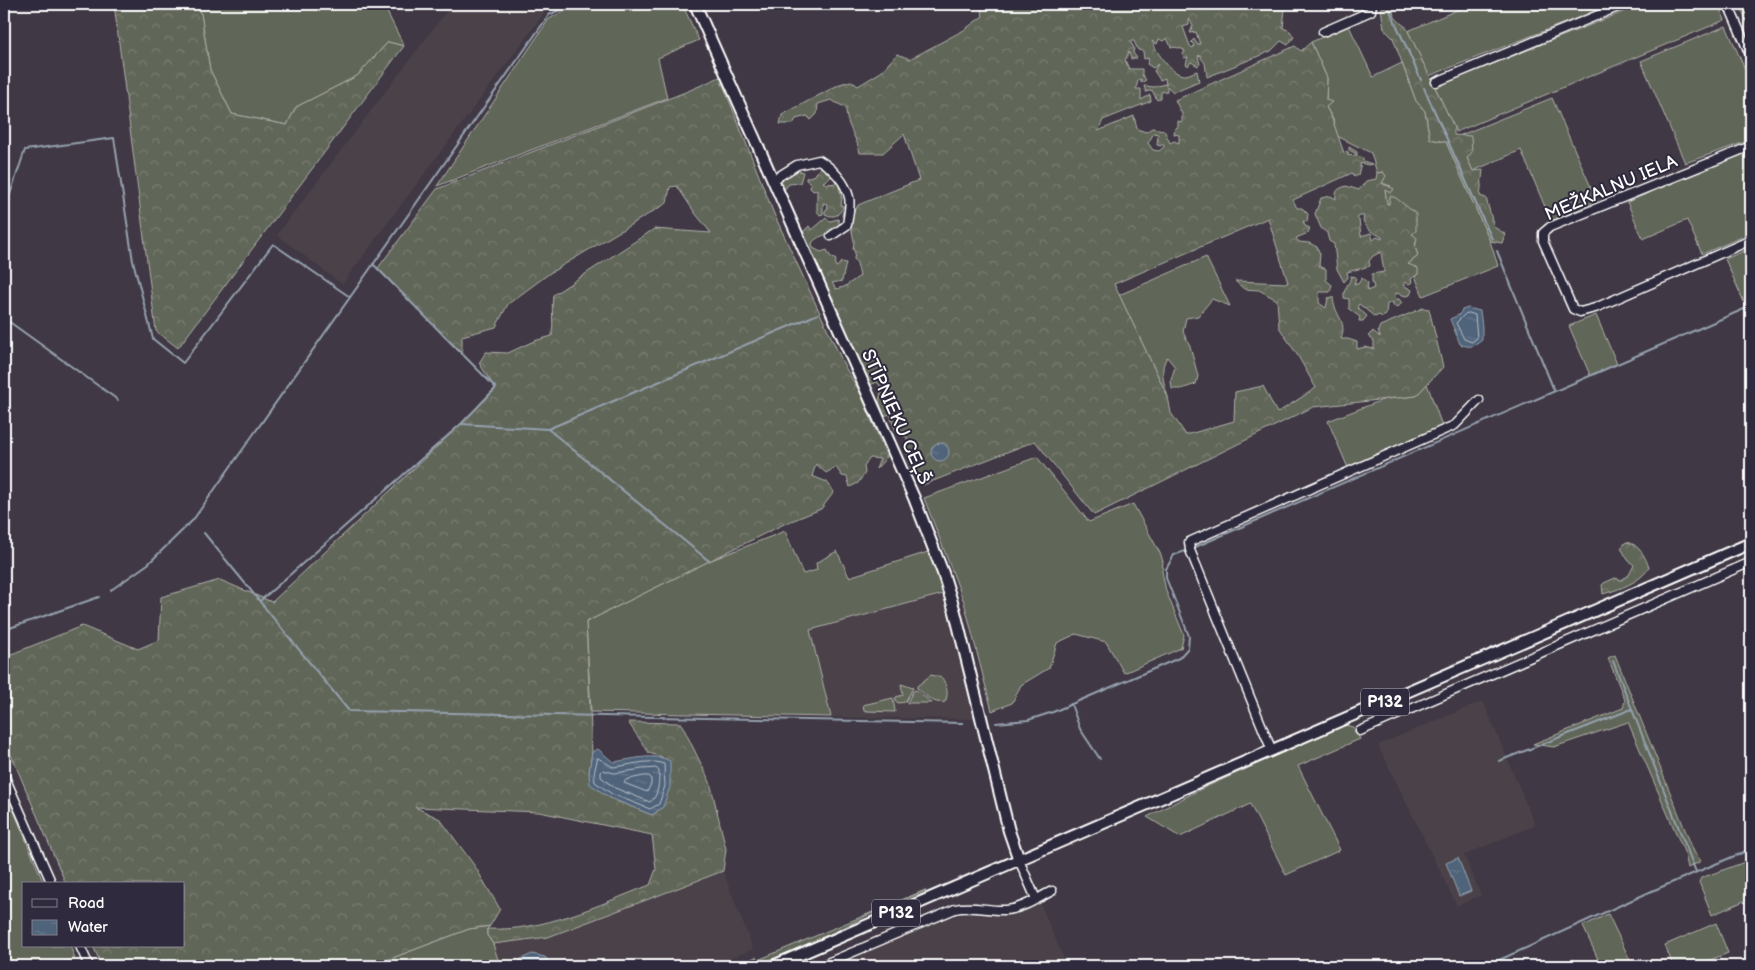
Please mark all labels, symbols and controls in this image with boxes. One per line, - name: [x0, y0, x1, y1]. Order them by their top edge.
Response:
- street label: MEŽKALNU IELA: [1541, 149, 1680, 225]
- street label: STĪPNIEKU CEĻŠ: [857, 346, 936, 488]
- road number: P132: [1361, 689, 1409, 716]
- legend: [22, 882, 185, 948]
- text: Road: [68, 894, 104, 913]
- road number: P132: [872, 900, 920, 926]
- text: Water: [68, 918, 108, 937]

